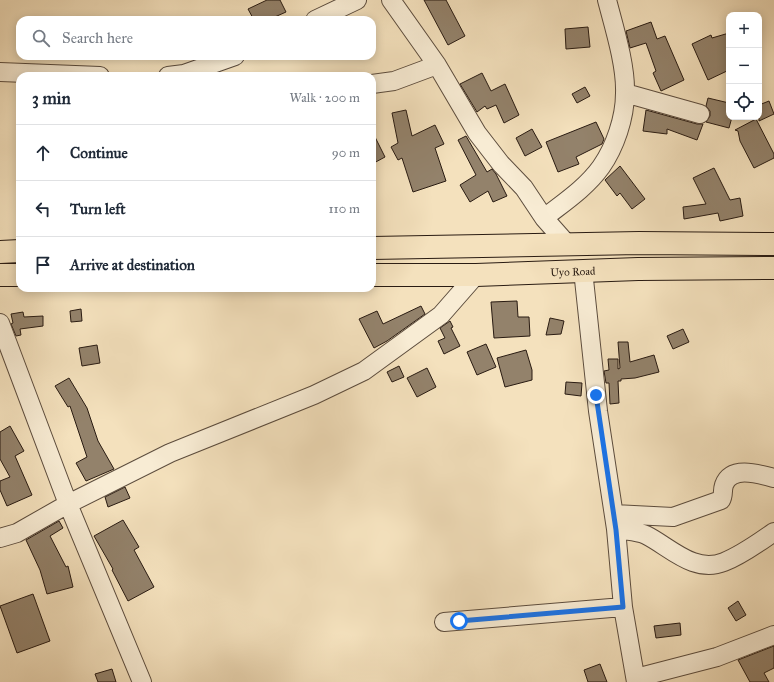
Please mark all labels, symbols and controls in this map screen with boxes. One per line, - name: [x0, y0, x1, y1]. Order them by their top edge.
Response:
- map controls: [726, 12, 762, 120]
- button: +: [726, 12, 762, 48]
- search box: [16, 16, 376, 60]
- icon: search: [30, 27, 52, 49]
- text: Search here: [62, 29, 133, 47]
- button: −: [726, 48, 762, 84]
- button: locate: [726, 84, 762, 120]
- text: 3 min: [32, 88, 71, 109]
- text: Walk · 200 m: [290, 90, 360, 106]
- icon: ahead: [32, 142, 54, 164]
- text: Continue: [70, 144, 128, 162]
- text: 90 m: [332, 145, 360, 161]
- icon: left: [32, 198, 54, 220]
- text: Turn left: [70, 200, 126, 218]
- text: 110 m: [328, 201, 360, 217]
- icon: arrive: [32, 254, 54, 276]
- text: Arrive at destination: [70, 256, 195, 274]
- street label: Uyo Road: [550, 264, 596, 279]
- route end: [587, 386, 605, 404]
- route start: [450, 612, 468, 630]

